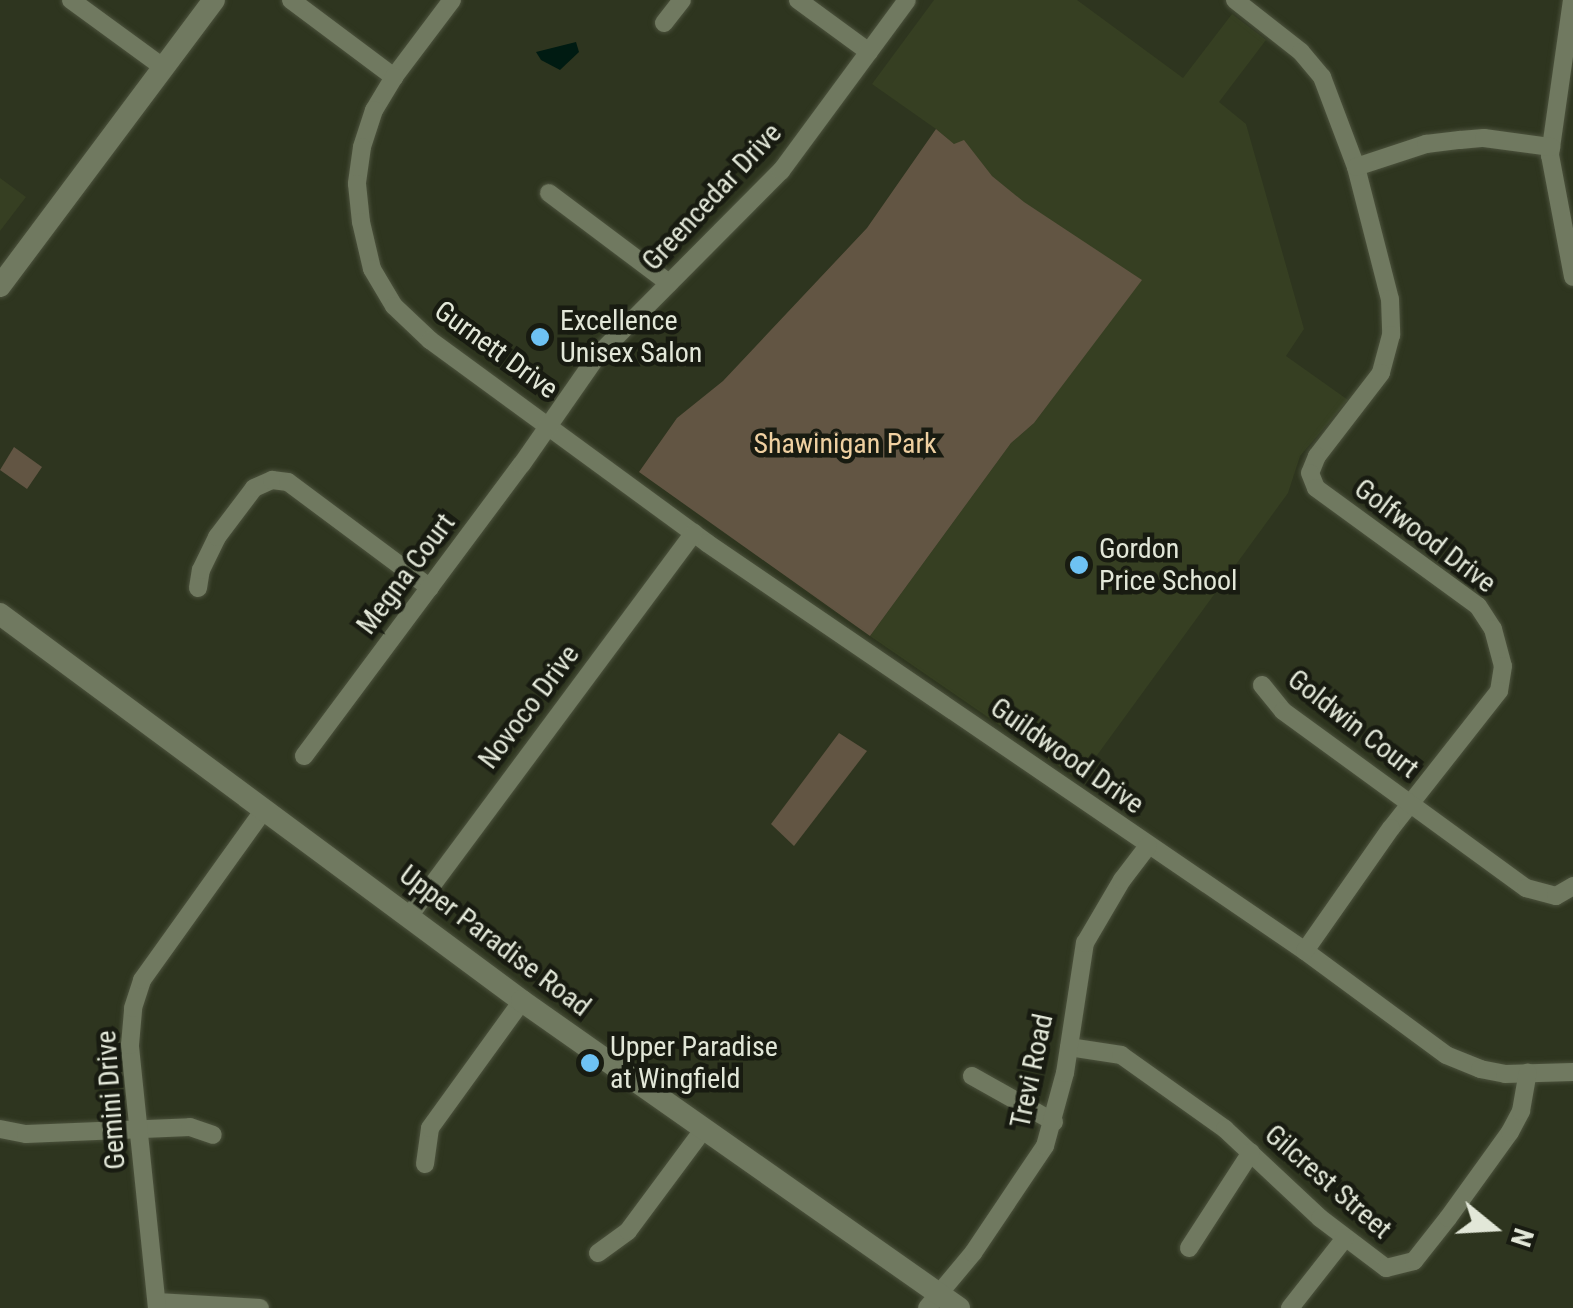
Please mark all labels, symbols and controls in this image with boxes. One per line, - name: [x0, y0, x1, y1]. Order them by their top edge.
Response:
- street label: Greencedar Drive: [635, 116, 789, 278]
- street label: Gurnett Drive: [428, 294, 564, 406]
- place label: Excellence Unisex Salon: [560, 304, 702, 370]
- marker: Excellence Unisex Salon: [529, 326, 551, 348]
- park label: Shawinigan Park: [753, 427, 937, 461]
- street label: Golfwood Drive: [1348, 472, 1502, 600]
- street label: Megna Court: [350, 507, 462, 641]
- place label: Gordon Price School: [1099, 532, 1237, 598]
- marker: Gordon Price School: [1068, 554, 1090, 576]
- street label: Novoco Drive: [472, 638, 586, 776]
- street label: Goldwin Court: [1281, 663, 1425, 785]
- street label: Guildwood Drive: [984, 691, 1150, 821]
- street label: Upper Paradise Road: [393, 858, 597, 1024]
- street label: Trevi Road: [1004, 1011, 1060, 1131]
- street label: Gemini Drive: [89, 1029, 133, 1171]
- place label: Upper Paradise at Wingfield: [610, 1030, 778, 1096]
- marker: Upper Paradise at Wingfield: [579, 1052, 601, 1074]
- street label: Gilcrest Street: [1258, 1118, 1398, 1246]
- north arrow: [1443, 1178, 1543, 1278]
- text: N: [1504, 1224, 1540, 1251]

